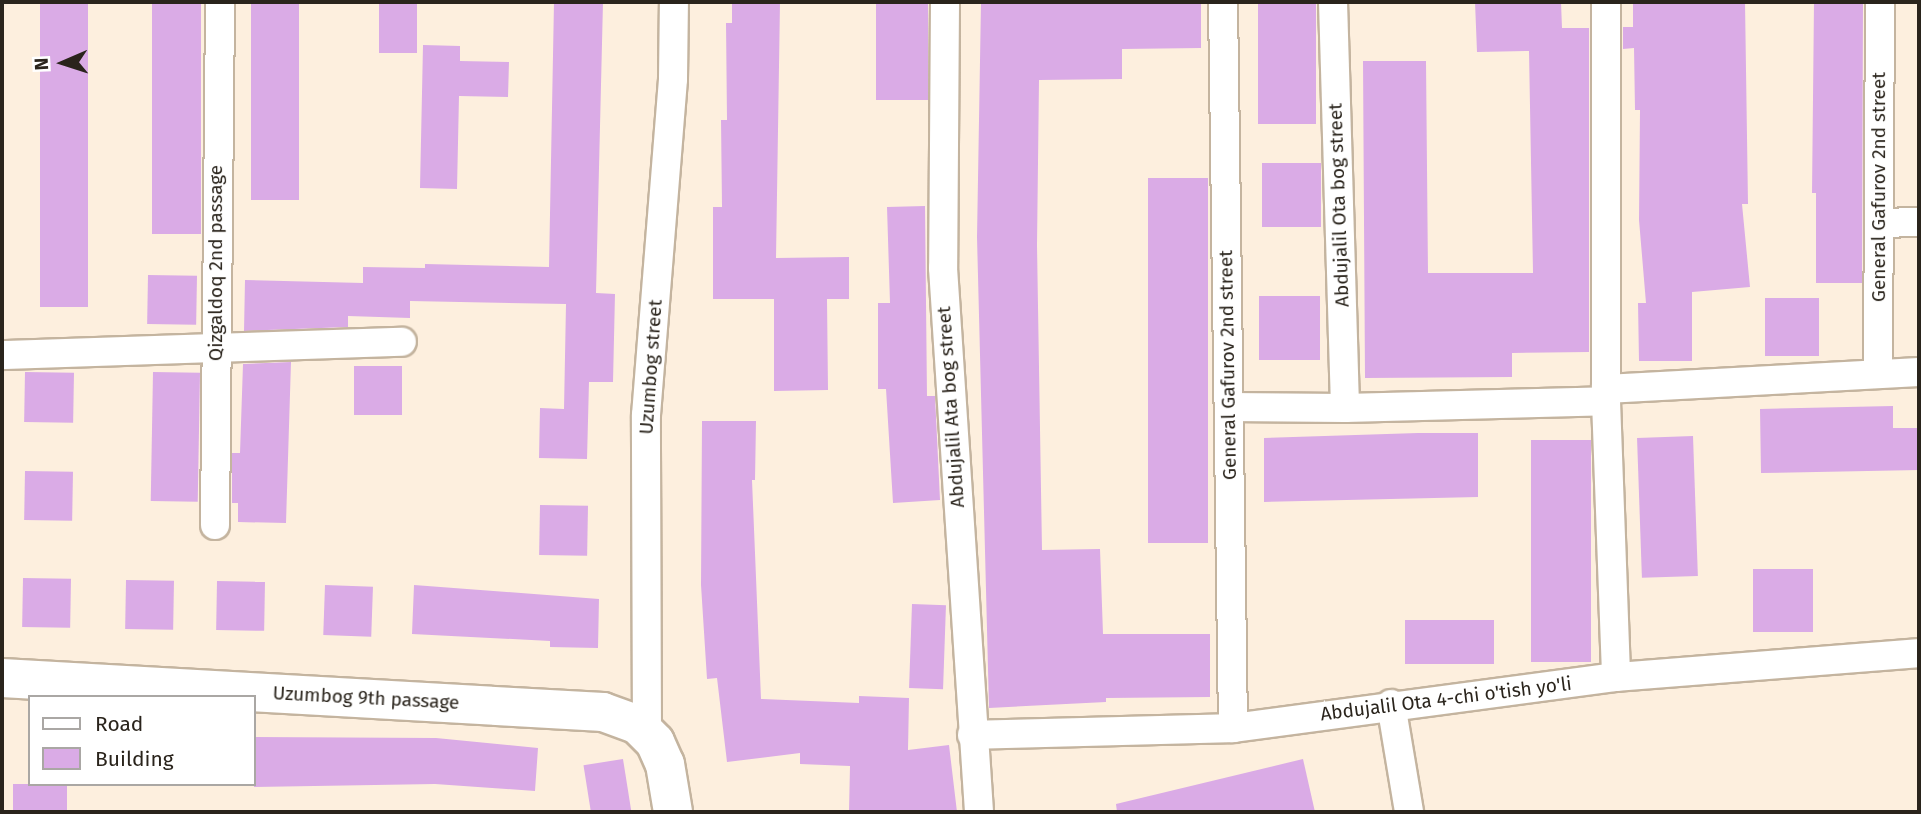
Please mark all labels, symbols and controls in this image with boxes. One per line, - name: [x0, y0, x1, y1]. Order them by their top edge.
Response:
- north arrow: [28, 28, 98, 98]
- text: N: [30, 57, 53, 71]
- street label: General Gafurov 2nd street: [1868, 72, 1890, 302]
- street label: Abdujalil Ota bog street: [1324, 103, 1354, 307]
- street label: Qizgaldoq 2nd passage: [205, 165, 227, 361]
- street label: General Gafurov 2nd street: [1215, 250, 1241, 480]
- street label: Uzumbog street: [635, 299, 667, 435]
- street label: Abdujalil Ata bog street: [933, 305, 969, 509]
- street label: Abdujalil Ota 4-chi o'tish yo'li: [1319, 672, 1573, 726]
- street label: Uzumbog 9th passage: [272, 682, 460, 714]
- legend: [28, 695, 256, 786]
- text: Road: [95, 711, 143, 737]
- text: Building: [95, 746, 174, 772]

